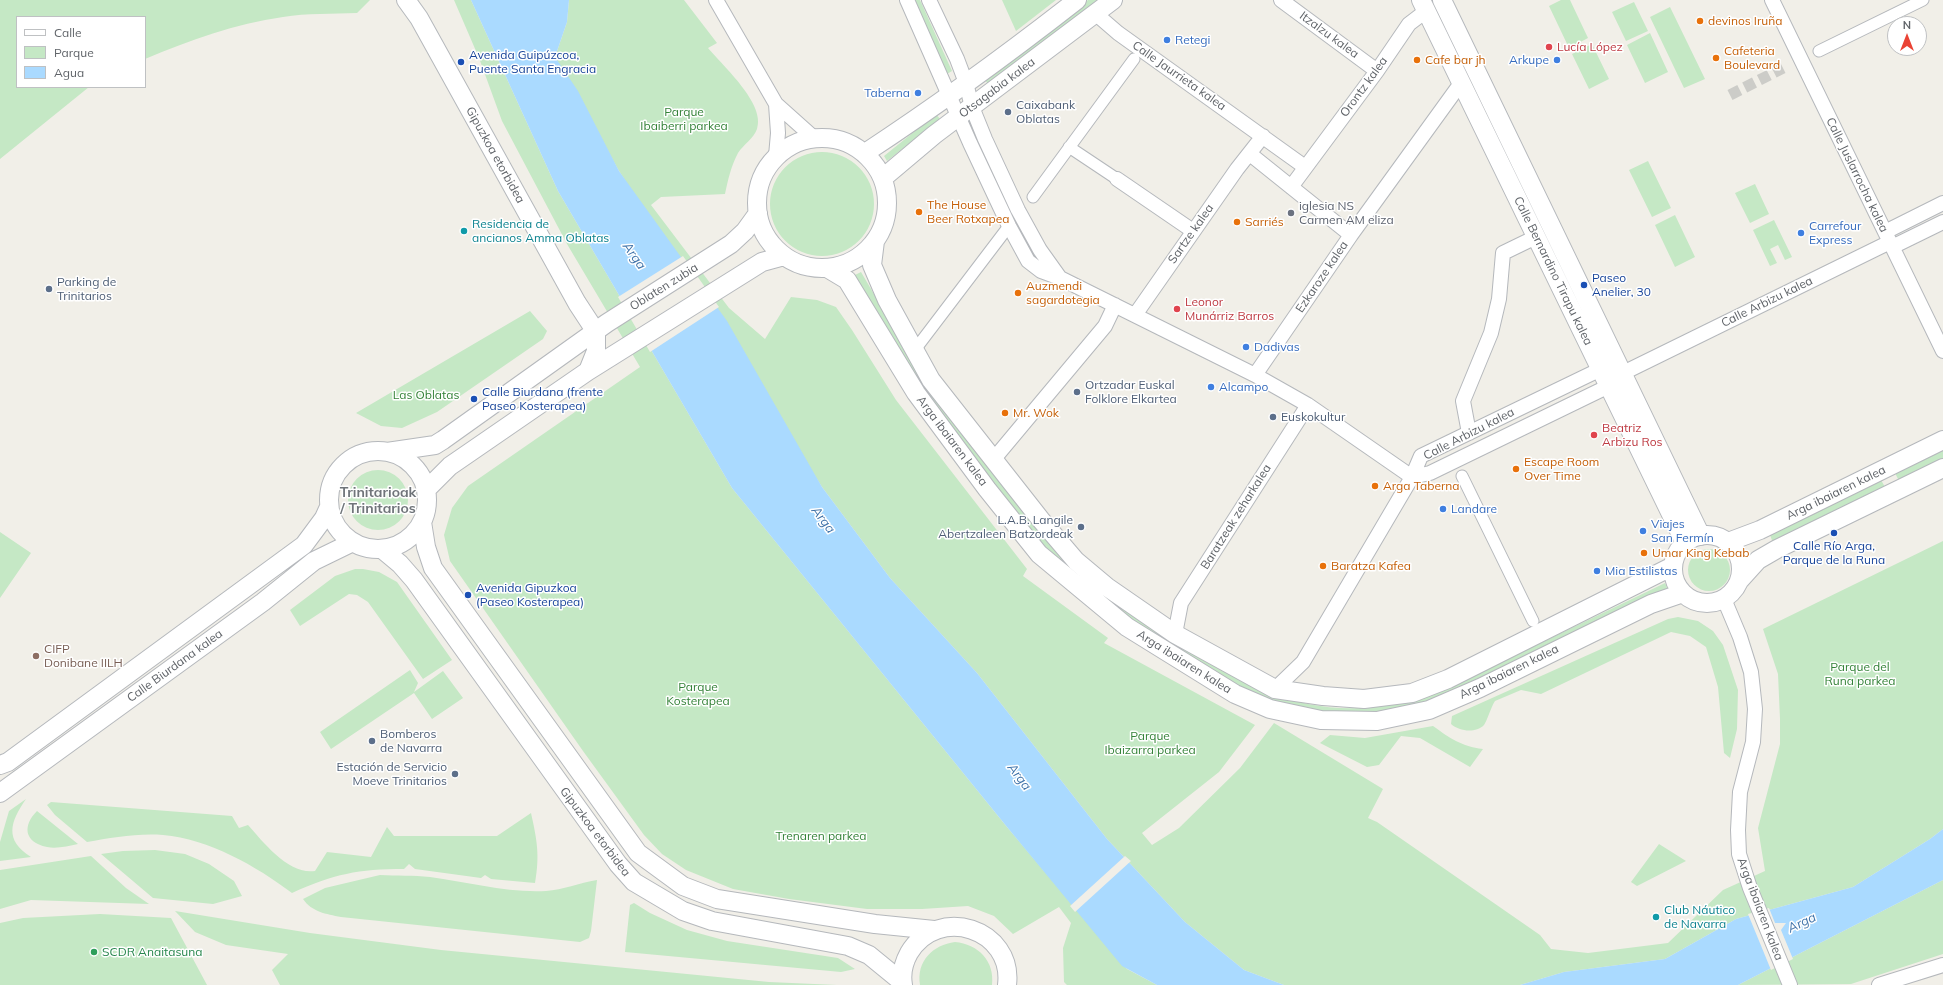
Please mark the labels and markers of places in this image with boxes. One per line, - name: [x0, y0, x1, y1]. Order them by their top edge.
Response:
- place label: devinos Iruña: [1708, 14, 1782, 28]
- marker: devinos Iruña: [1695, 16, 1705, 26]
- place label: Retegi: [1175, 33, 1210, 47]
- marker: Retegi: [1162, 35, 1172, 45]
- place label: Lucía López: [1557, 40, 1623, 54]
- marker: Lucía López: [1544, 42, 1554, 52]
- place label: Cafeteria Boulevard: [1724, 44, 1780, 72]
- place label: Avenida Guipúzcoa, Puente Santa Engracia: [469, 48, 596, 76]
- place label: Cafe bar jh: [1425, 53, 1486, 67]
- place label: Arkupe: [1509, 53, 1549, 67]
- marker: Cafeteria Boulevard: [1711, 53, 1721, 63]
- marker: Cafe bar jh: [1412, 55, 1422, 65]
- marker: Arkupe: [1552, 55, 1562, 65]
- marker: Avenida Guipúzcoa, Puente Santa Engracia: [456, 57, 466, 67]
- place label: Taberna: [864, 86, 910, 100]
- marker: Taberna: [913, 88, 923, 98]
- place label: Caixabank Oblatas: [1016, 98, 1075, 126]
- marker: Caixabank Oblatas: [1003, 107, 1013, 117]
- place label: The House Beer Rotxapea: [927, 198, 1009, 226]
- place label: iglesia NS Carmen AM eliza: [1299, 199, 1394, 227]
- marker: The House Beer Rotxapea: [914, 207, 924, 217]
- marker: iglesia NS Carmen AM eliza: [1286, 208, 1296, 218]
- place label: Sarriés: [1245, 215, 1284, 229]
- place label: Residencia de ancianos Amma Oblatas: [472, 217, 609, 245]
- marker: Sarriés: [1232, 217, 1242, 227]
- place label: Carrefour Express: [1809, 219, 1861, 247]
- marker: Residencia de ancianos Amma Oblatas: [459, 226, 469, 236]
- marker: Carrefour Express: [1796, 228, 1806, 238]
- place label: Paseo Anelier, 30: [1592, 271, 1651, 299]
- place label: Parking de Trinitarios: [57, 275, 116, 303]
- place label: Auzmendi sagardotegia: [1026, 279, 1100, 307]
- marker: Paseo Anelier, 30: [1579, 280, 1589, 290]
- marker: Parking de Trinitarios: [44, 284, 54, 294]
- marker: Auzmendi sagardotegia: [1013, 288, 1023, 298]
- place label: Leonor Munárriz Barros: [1185, 295, 1274, 323]
- marker: Leonor Munárriz Barros: [1172, 304, 1182, 314]
- place label: Dadivas: [1254, 340, 1300, 354]
- marker: Dadivas: [1241, 342, 1251, 352]
- place label: Ortzadar Euskal Folklore Elkartea: [1085, 378, 1177, 406]
- place label: Alcampo: [1219, 380, 1268, 394]
- marker: Alcampo: [1206, 382, 1216, 392]
- place label: Calle Biurdana (frente Paseo Kosterapea): [482, 385, 603, 413]
- marker: Ortzadar Euskal Folklore Elkartea: [1072, 387, 1082, 397]
- marker: Calle Biurdana (frente Paseo Kosterapea): [469, 394, 479, 404]
- place label: Mr. Wok: [1013, 406, 1059, 420]
- marker: Mr. Wok: [1000, 408, 1010, 418]
- place label: Euskokultur: [1281, 410, 1345, 424]
- marker: Euskokultur: [1268, 412, 1278, 422]
- place label: Beatriz Arbizu Ros: [1602, 421, 1662, 449]
- marker: Beatriz Arbizu Ros: [1589, 430, 1599, 440]
- place label: Escape Room Over Time: [1524, 455, 1599, 483]
- marker: Escape Room Over Time: [1511, 464, 1521, 474]
- place label: Arga Taberna: [1383, 479, 1460, 493]
- marker: Arga Taberna: [1370, 481, 1380, 491]
- place label: Landare: [1451, 502, 1497, 516]
- marker: Landare: [1438, 504, 1448, 514]
- place label: L.A.B. Langile Abertzaleen Batzordeak: [938, 513, 1073, 541]
- place label: Viajes San Fermín: [1651, 517, 1714, 545]
- marker: L.A.B. Langile Abertzaleen Batzordeak: [1076, 522, 1086, 532]
- marker: Viajes San Fermín: [1638, 526, 1648, 536]
- marker: Calle Río Arga, Parque de la Runa: [1829, 528, 1839, 538]
- place label: Calle Río Arga, Parque de la Runa: [1783, 539, 1885, 567]
- place label: Umar King Kebab: [1652, 546, 1749, 560]
- marker: Umar King Kebab: [1639, 548, 1649, 558]
- place label: Baratza Kafea: [1331, 559, 1411, 573]
- marker: Baratza Kafea: [1318, 561, 1328, 571]
- place label: Mia Estilistas: [1605, 564, 1677, 578]
- marker: Mia Estilistas: [1592, 566, 1602, 576]
- place label: Avenida Gipuzkoa (Paseo Kosterapea): [476, 581, 584, 609]
- marker: Avenida Gipuzkoa (Paseo Kosterapea): [463, 590, 473, 600]
- place label: CIFP Donibane IILH: [44, 642, 123, 670]
- marker: CIFP Donibane IILH: [31, 651, 41, 661]
- place label: Bomberos de Navarra: [380, 727, 442, 755]
- marker: Bomberos de Navarra: [367, 736, 377, 746]
- place label: Estación de Servicio Moeve Trinitarios: [336, 760, 447, 788]
- marker: Estación de Servicio Moeve Trinitarios: [450, 769, 460, 779]
- place label: Club Náutico de Navarra: [1664, 903, 1735, 931]
- marker: Club Náutico de Navarra: [1651, 912, 1661, 922]
- place label: SCDR Anaitasuna: [102, 945, 202, 959]
- marker: SCDR Anaitasuna: [89, 947, 99, 957]

